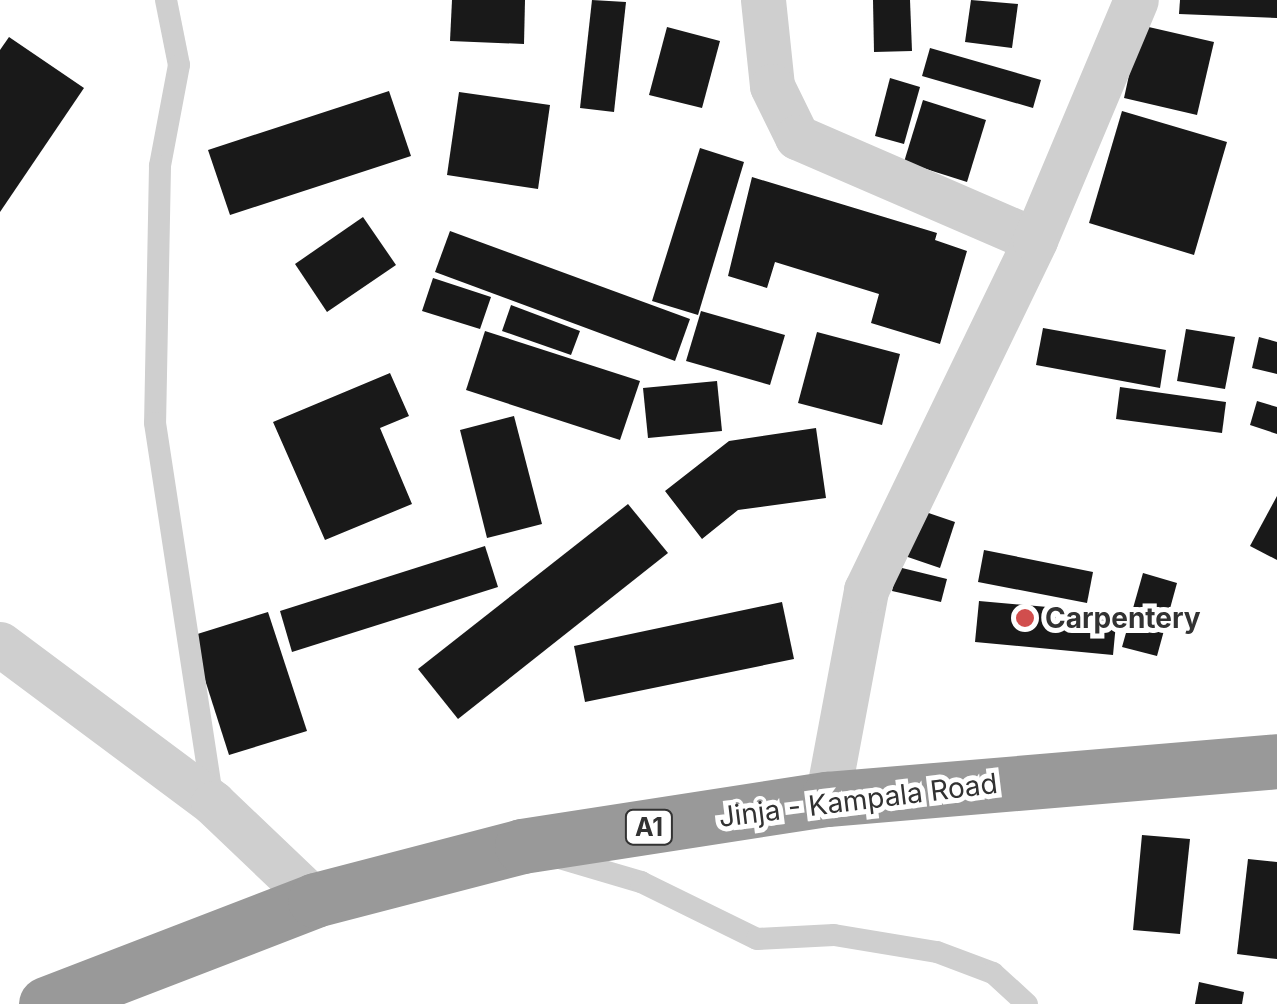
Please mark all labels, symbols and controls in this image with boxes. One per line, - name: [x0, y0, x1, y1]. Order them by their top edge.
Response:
- place label: Carpentery: [1045, 601, 1201, 635]
- marker: Carpentery: [1014, 607, 1036, 629]
- street label: Jinja - Kampala Road: [717, 766, 999, 834]
- road number: A1: [624, 807, 674, 847]

